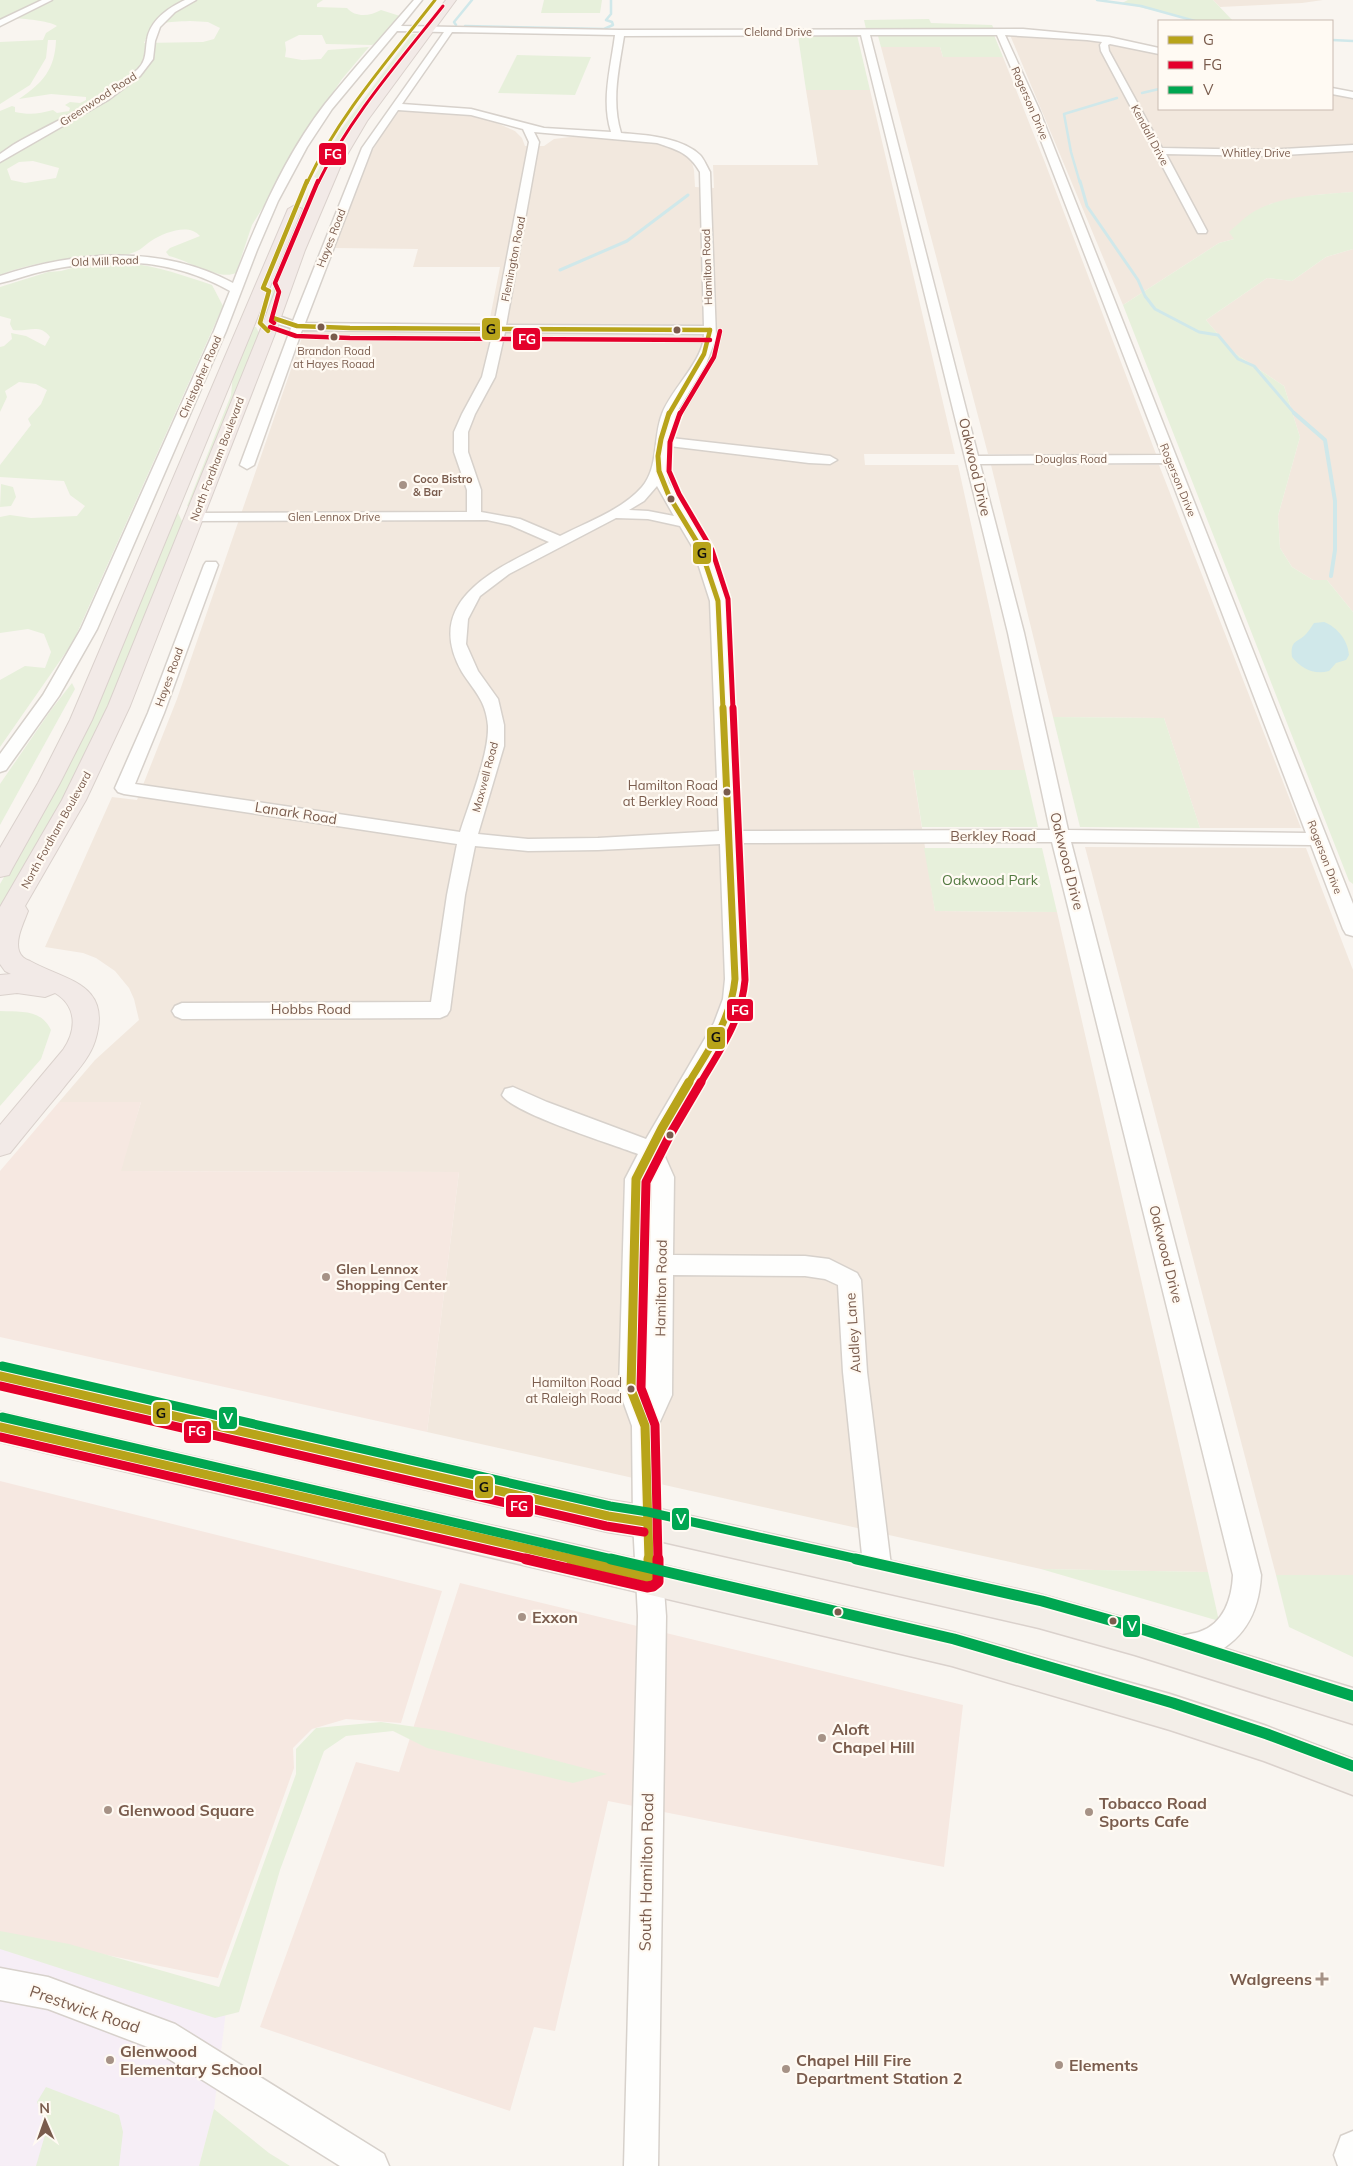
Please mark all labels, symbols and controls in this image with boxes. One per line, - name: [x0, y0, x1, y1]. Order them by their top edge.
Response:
- legend: [1158, 20, 1333, 110]
- street label: Cleland Drive: [744, 25, 812, 39]
- text: G: [1203, 30, 1214, 49]
- text: FG: [1203, 55, 1222, 74]
- street label: Rogerson Drive: [1008, 64, 1052, 142]
- street label: Greenwood Road: [57, 69, 139, 129]
- text: V: [1203, 80, 1214, 99]
- street label: Kendall Drive: [1128, 102, 1172, 168]
- line badge: FG: [318, 142, 347, 166]
- text: FG: [324, 145, 342, 163]
- street label: Whitley Drive: [1222, 146, 1290, 160]
- street label: Hayes Road: [313, 207, 349, 269]
- street label: Flemington Road: [498, 215, 528, 303]
- street label: Hamilton Road: [699, 229, 715, 305]
- street label: Old Mill Road: [71, 253, 139, 269]
- line badge: G: [481, 317, 501, 341]
- text: G: [486, 320, 496, 338]
- unlabelled marker: [316, 322, 326, 332]
- unlabelled marker: [672, 325, 682, 335]
- line badge: FG: [512, 327, 541, 351]
- text: FG: [518, 330, 536, 348]
- marker: Brandon Road at Hayes Roaad: [329, 332, 339, 342]
- street label: Christopher Road: [176, 334, 224, 420]
- place label: Brandon Road at Hayes Roaad: [293, 344, 375, 371]
- street label: North Fordham Boulevard: [187, 395, 247, 523]
- street label: Oakwood Drive: [955, 416, 995, 518]
- street label: Rogerson Drive: [1157, 441, 1199, 519]
- street label: Douglas Road: [1035, 452, 1107, 466]
- place label: Coco Bistro & Bar: [413, 472, 473, 499]
- marker: Coco Bistro & Bar: [397, 479, 409, 491]
- unlabelled marker: [666, 494, 676, 504]
- street label: Glen Lennox Drive: [288, 510, 380, 524]
- line badge: G: [692, 541, 712, 565]
- text: G: [697, 544, 707, 562]
- street label: Hayes Road: [152, 645, 186, 709]
- street label: Maxwell Road: [469, 740, 501, 814]
- street label: North Fordham Boulevard: [18, 769, 94, 891]
- place label: Hamilton Road at Berkley Road: [623, 777, 718, 809]
- marker: Hamilton Road at Berkley Road: [722, 787, 732, 797]
- street label: Lanark Road: [254, 798, 338, 828]
- street label: Oakwood Drive: [1046, 810, 1088, 912]
- street label: Rogerson Drive: [1304, 818, 1346, 896]
- street label: Berkley Road: [950, 827, 1036, 845]
- park label: Oakwood Park: [942, 871, 1039, 889]
- line badge: FG: [726, 998, 754, 1022]
- street label: Hobbs Road: [271, 1000, 351, 1018]
- text: FG: [731, 1001, 749, 1019]
- line badge: G: [706, 1026, 726, 1050]
- text: G: [711, 1028, 721, 1046]
- unlabelled marker: [665, 1130, 675, 1140]
- street label: Oakwood Drive: [1145, 1203, 1187, 1305]
- street label: Hamilton Road: [651, 1239, 671, 1337]
- place label: Glen Lennox Shopping Center: [336, 1260, 448, 1294]
- marker: Glen Lennox Shopping Center: [320, 1271, 332, 1283]
- street label: Audley Lane: [841, 1292, 865, 1374]
- place label: Hamilton Road at Raleigh Road: [526, 1374, 622, 1406]
- marker: Hamilton Road at Raleigh Road: [626, 1384, 636, 1394]
- line badge: G: [152, 1401, 171, 1425]
- text: G: [156, 1404, 166, 1422]
- line badge: V: [218, 1406, 238, 1430]
- text: V: [222, 1409, 234, 1427]
- line badge: FG: [183, 1420, 212, 1444]
- text: FG: [188, 1422, 206, 1440]
- line badge: G: [474, 1475, 494, 1499]
- text: G: [479, 1478, 489, 1496]
- line badge: FG: [505, 1494, 534, 1518]
- text: FG: [510, 1497, 528, 1515]
- line badge: V: [671, 1507, 690, 1531]
- text: V: [675, 1510, 687, 1528]
- place label: Exxon: [532, 1607, 578, 1627]
- unlabelled marker: [833, 1607, 843, 1617]
- marker: Exxon: [516, 1611, 528, 1623]
- line badge: V: [1122, 1614, 1141, 1638]
- unlabelled marker: [1108, 1616, 1118, 1626]
- text: V: [1126, 1617, 1138, 1635]
- place label: Aloft Chapel Hill: [832, 1719, 915, 1757]
- marker: Aloft Chapel Hill: [816, 1732, 828, 1744]
- street label: South Hamilton Road: [635, 1793, 657, 1951]
- place label: Tobacco Road Sports Cafe: [1099, 1793, 1207, 1831]
- place label: Glenwood Square: [118, 1800, 254, 1820]
- marker: Glenwood Square: [102, 1804, 114, 1816]
- marker: Tobacco Road Sports Cafe: [1083, 1806, 1095, 1818]
- place label: Walgreens: [1230, 1969, 1312, 1989]
- marker: Walgreens: [1316, 1973, 1328, 1985]
- street label: Prestwick Road: [27, 1981, 143, 2037]
- place label: Glenwood Elementary School: [120, 2041, 262, 2079]
- place label: Chapel Hill Fire Department Station 2: [796, 2050, 962, 2088]
- marker: Glenwood Elementary School: [104, 2054, 116, 2066]
- place label: Elements: [1069, 2055, 1138, 2075]
- marker: Elements: [1053, 2059, 1065, 2071]
- marker: Chapel Hill Fire Department Station 2: [780, 2063, 792, 2075]
- north arrow: [20, 2096, 70, 2146]
- text: N: [39, 2099, 50, 2117]

